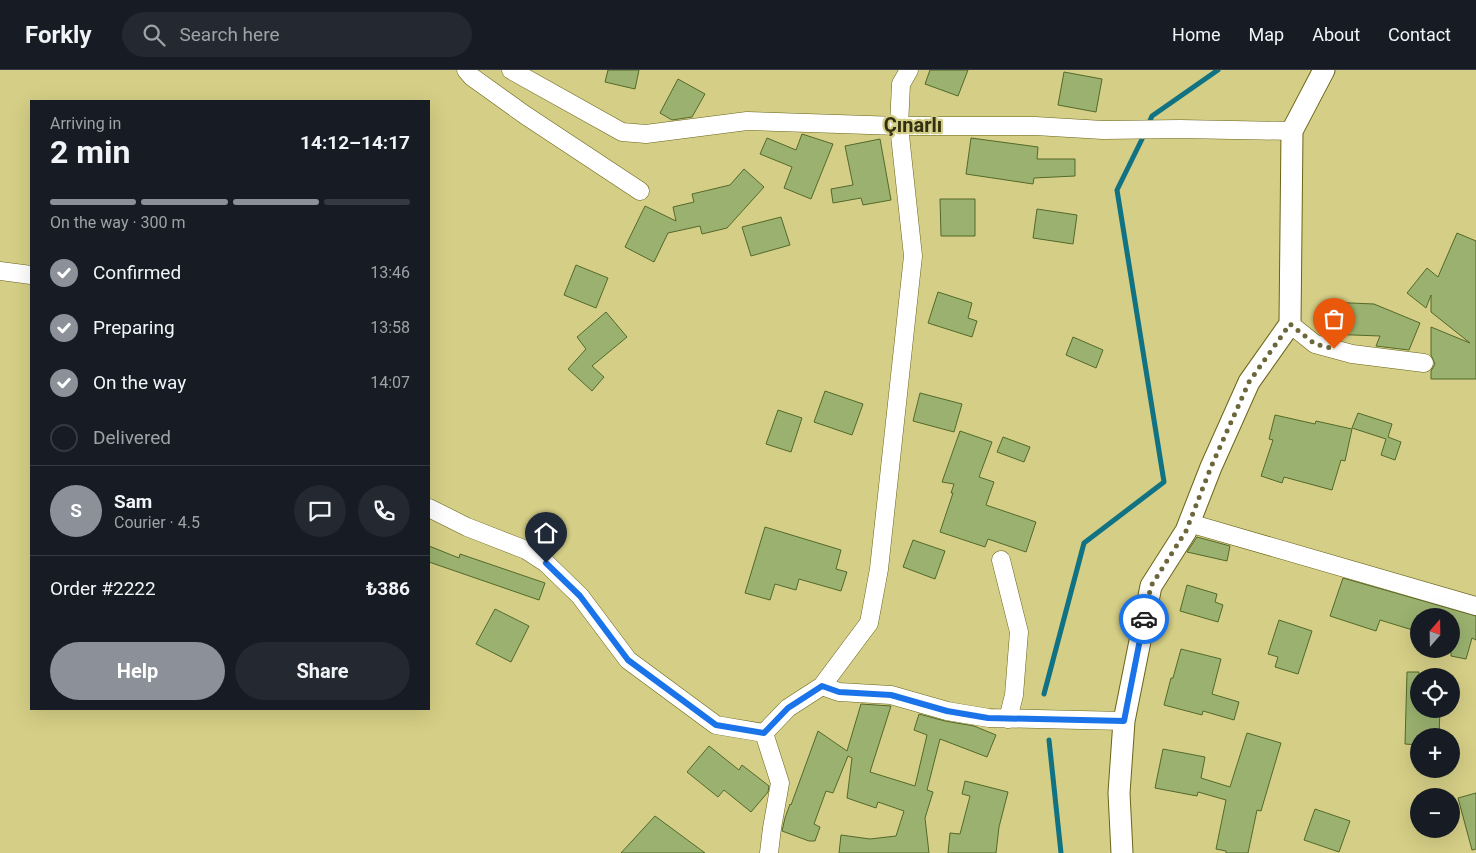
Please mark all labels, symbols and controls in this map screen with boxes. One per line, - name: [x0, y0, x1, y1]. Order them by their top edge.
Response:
- search box: [122, 12, 472, 57]
- text: Forkly: [25, 21, 92, 49]
- icon: search: [140, 21, 168, 49]
- text: Search here: [180, 23, 279, 46]
- text: Home: [1172, 24, 1221, 45]
- text: Map: [1249, 24, 1284, 45]
- text: About: [1312, 24, 1360, 45]
- text: Contact: [1388, 24, 1451, 45]
- district label: Çınarlı: [884, 113, 942, 137]
- text: Arriving in: [50, 114, 121, 133]
- text: 14:12–14:17: [300, 131, 410, 154]
- text: 2 min: [50, 133, 130, 171]
- text: On the way · 300 m: [50, 213, 186, 232]
- icon: check: [50, 259, 78, 287]
- text: Confirmed: [93, 261, 181, 284]
- text: 13:46: [370, 263, 410, 282]
- pin: [1313, 298, 1355, 349]
- icon: bag: [1320, 305, 1348, 333]
- icon: check: [50, 314, 78, 342]
- text: Preparing: [93, 316, 175, 339]
- text: 13:58: [370, 318, 410, 337]
- icon: check: [50, 369, 78, 397]
- text: On the way: [93, 371, 186, 394]
- text: 14:07: [370, 373, 410, 392]
- text: Delivered: [93, 426, 171, 449]
- button: chat: [294, 485, 346, 537]
- button: phone: [358, 485, 410, 537]
- text: Sam: [114, 490, 152, 513]
- text: S: [70, 499, 82, 522]
- pin: [525, 512, 567, 563]
- text: Courier · 4.5: [114, 513, 200, 532]
- icon: home: [532, 519, 560, 547]
- text: Order #2222: [50, 577, 156, 600]
- text: ₺386: [366, 577, 410, 600]
- courier: [1119, 594, 1169, 644]
- icon: car: [1130, 605, 1158, 633]
- north arrow: [1410, 608, 1460, 658]
- map controls: [1410, 608, 1460, 838]
- button: Help: [50, 642, 225, 700]
- button: Share: [235, 642, 410, 700]
- button: locate: [1410, 668, 1460, 718]
- button: +: [1410, 728, 1460, 778]
- button: −: [1410, 788, 1460, 838]

